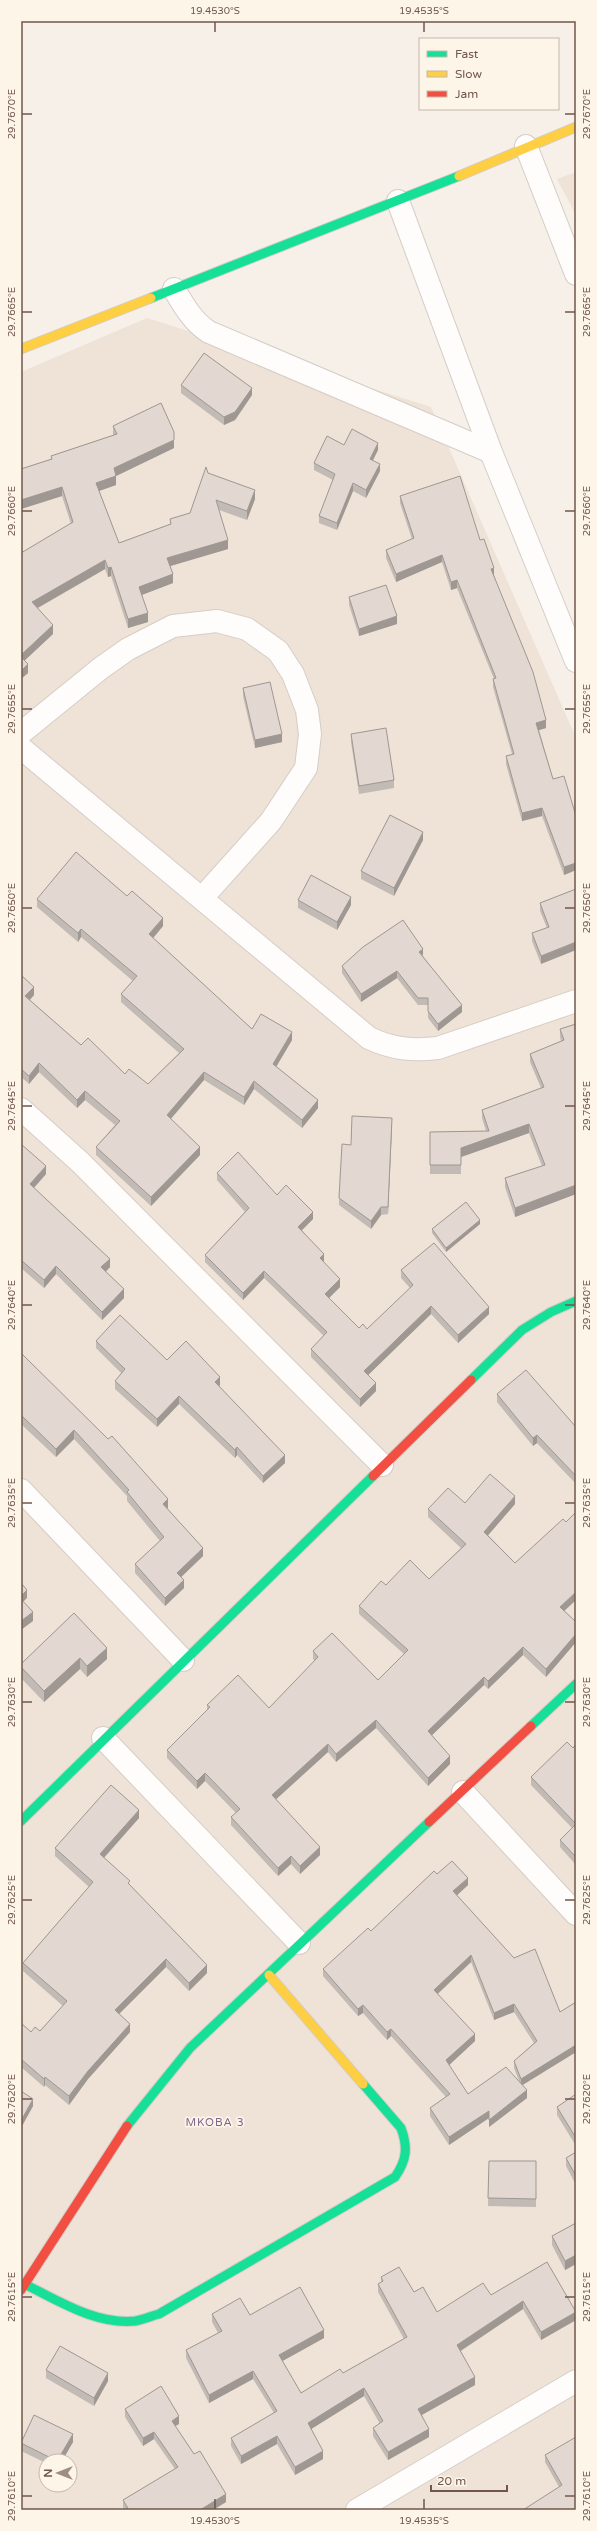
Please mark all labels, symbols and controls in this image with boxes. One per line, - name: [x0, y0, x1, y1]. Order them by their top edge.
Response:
- text: 19.4530°S: [190, 5, 240, 17]
- text: 19.4535°S: [399, 5, 449, 17]
- legend: [419, 38, 559, 110]
- text: Fast: [455, 47, 479, 61]
- text: Slow: [455, 67, 482, 81]
- text: Jam: [455, 87, 478, 101]
- text: 29.7670°E: [6, 89, 18, 139]
- text: 29.7670°E: [581, 89, 593, 139]
- text: 29.7665°E: [6, 287, 18, 337]
- text: 29.7665°E: [581, 287, 593, 337]
- text: 29.7660°E: [6, 486, 18, 536]
- text: 29.7660°E: [581, 486, 593, 536]
- text: 29.7655°E: [6, 684, 18, 734]
- text: 29.7655°E: [581, 684, 593, 734]
- text: 29.7650°E: [6, 883, 18, 933]
- text: 29.7650°E: [581, 883, 593, 933]
- text: 29.7645°E: [6, 1081, 18, 1131]
- text: 29.7645°E: [581, 1081, 593, 1131]
- text: 29.7640°E: [6, 1280, 18, 1330]
- text: 29.7640°E: [581, 1280, 593, 1330]
- text: 29.7635°E: [6, 1478, 18, 1528]
- text: 29.7635°E: [581, 1478, 593, 1528]
- text: 29.7630°E: [6, 1677, 18, 1727]
- text: 29.7630°E: [581, 1677, 593, 1727]
- text: 29.7625°E: [6, 1875, 18, 1925]
- text: 29.7625°E: [581, 1875, 593, 1925]
- text: 29.7620°E: [6, 2074, 18, 2124]
- text: 29.7620°E: [581, 2074, 593, 2124]
- district label: MKOBA 3: [185, 2116, 245, 2129]
- text: 29.7615°E: [6, 2272, 18, 2322]
- text: 29.7615°E: [581, 2272, 593, 2322]
- north arrow: [38, 2453, 78, 2493]
- scale bar: [431, 2467, 507, 2493]
- text: N: [42, 2469, 55, 2477]
- text: 29.7610°E: [6, 2471, 18, 2521]
- text: 29.7610°E: [581, 2471, 593, 2521]
- text: 20 m: [437, 2474, 466, 2488]
- text: 19.4530°S: [190, 2515, 240, 2527]
- text: 19.4535°S: [399, 2515, 449, 2527]

